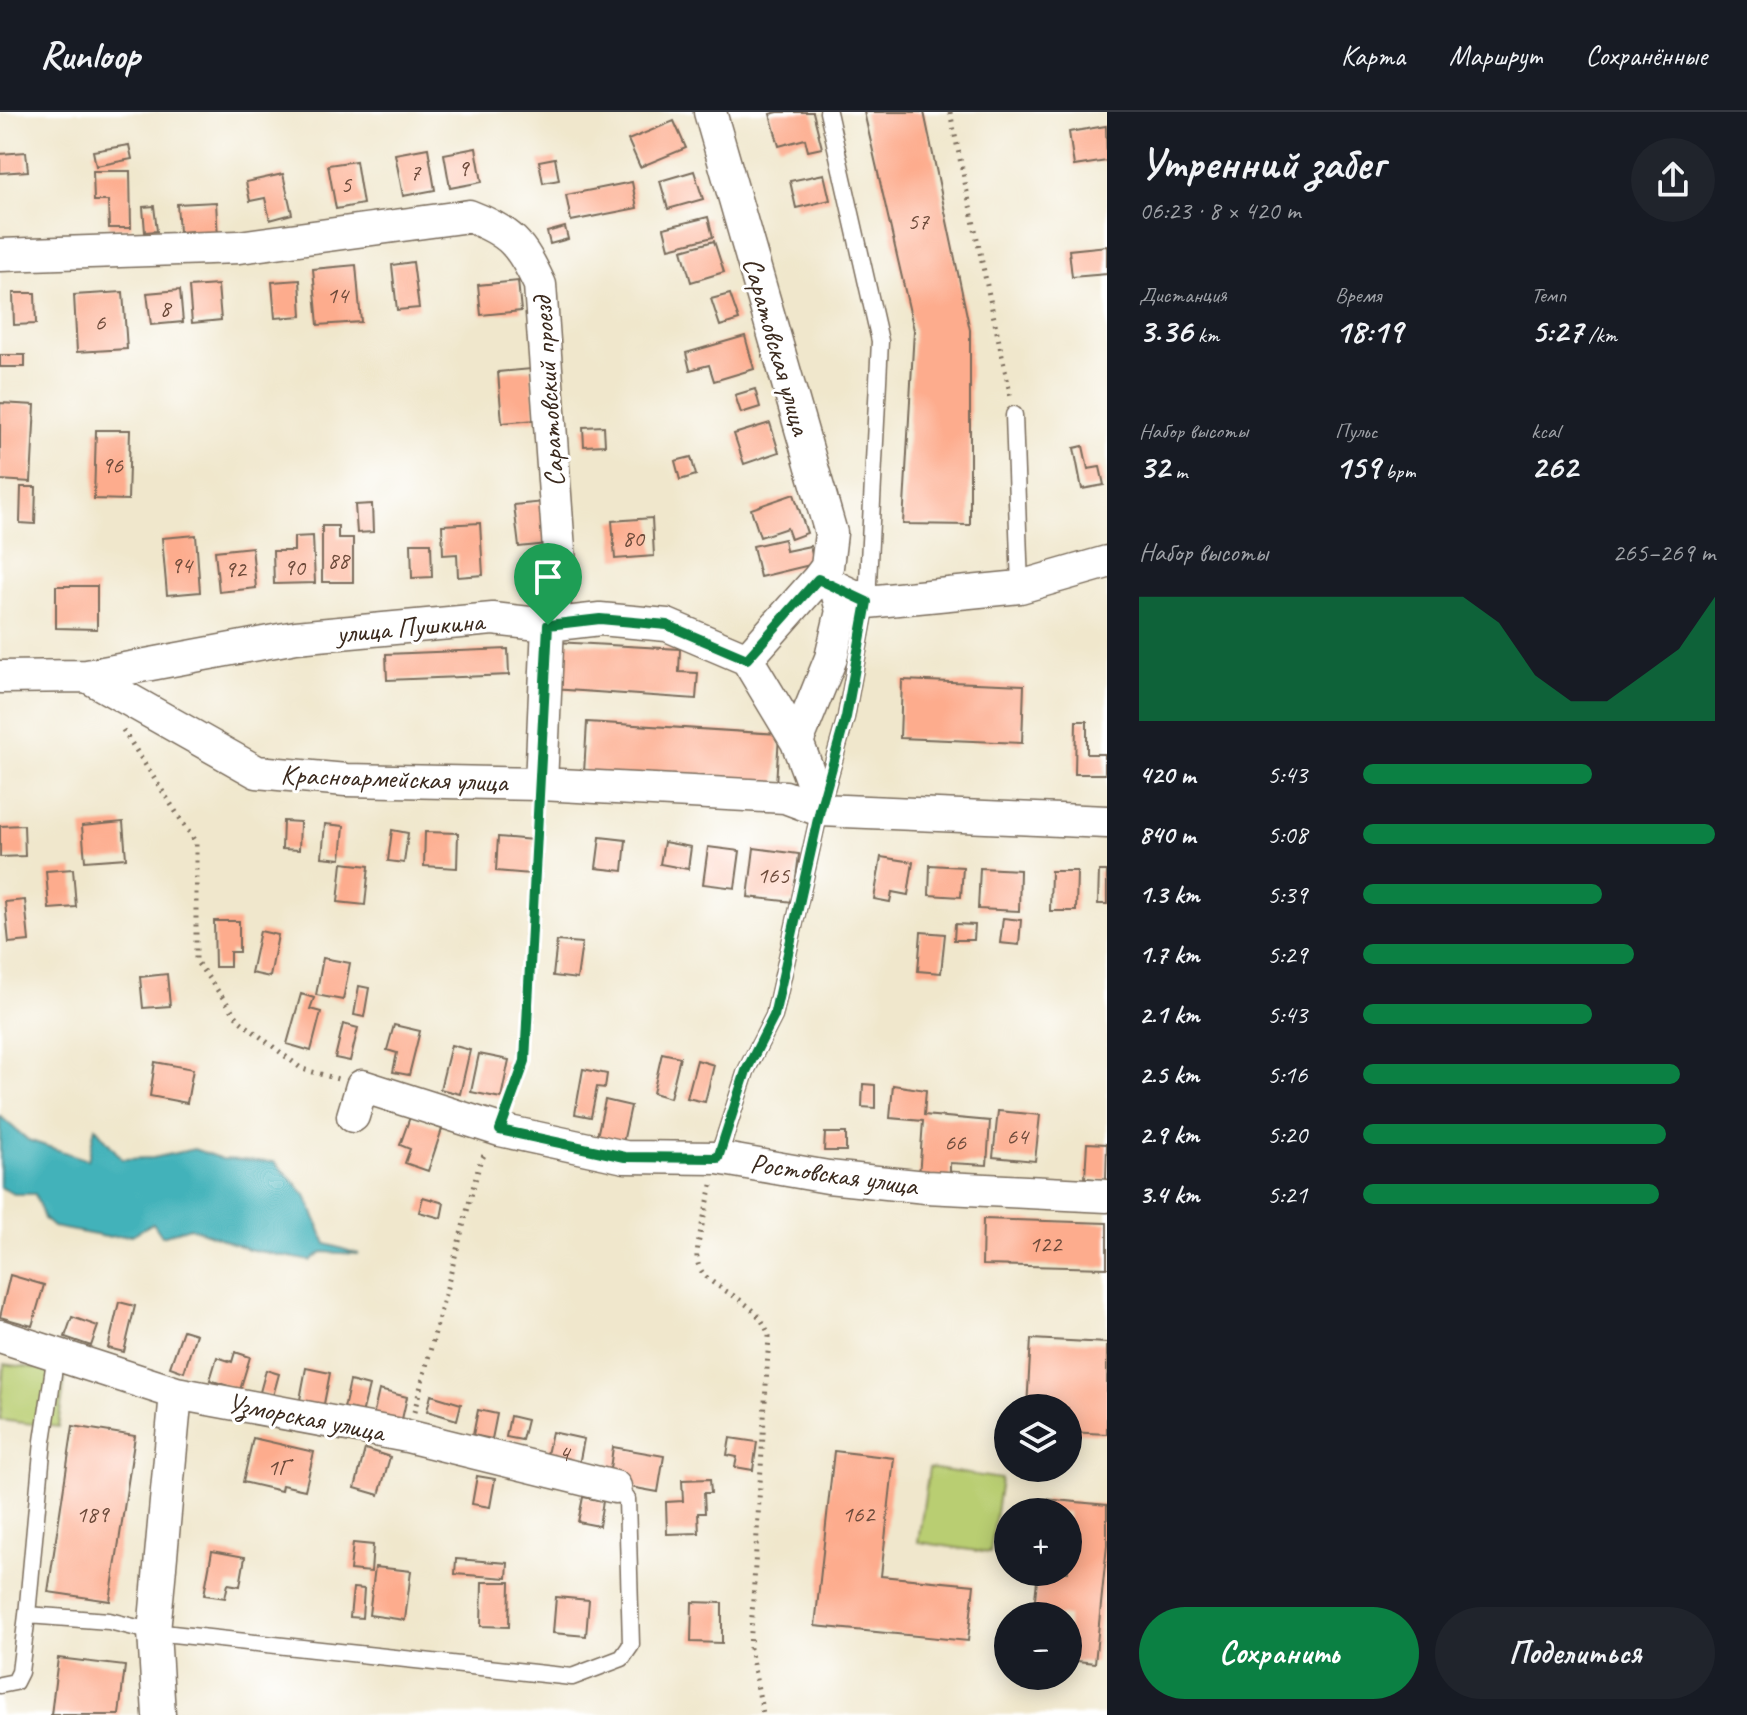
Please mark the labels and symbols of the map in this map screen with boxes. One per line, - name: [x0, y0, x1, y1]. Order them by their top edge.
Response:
- house number: 9: [458, 153, 471, 183]
- house number: 7: [410, 157, 422, 187]
- house number: 5: [341, 169, 353, 199]
- house number: 57: [907, 206, 930, 236]
- street label: Саратовская улица: [735, 253, 819, 440]
- house number: 14: [326, 280, 350, 310]
- house number: 8: [160, 293, 173, 323]
- street label: Саратовский проезд: [524, 293, 572, 488]
- house number: 6: [95, 307, 107, 337]
- house number: 96: [101, 450, 124, 480]
- house number: 80: [622, 523, 646, 553]
- pin: [514, 543, 582, 625]
- house number: 88: [327, 545, 351, 575]
- house number: 94: [170, 550, 194, 580]
- house number: 90: [283, 552, 307, 582]
- house number: 92: [224, 554, 248, 584]
- street label: улица Пушкина: [333, 603, 488, 651]
- street label: Красноармейская улица: [280, 757, 510, 800]
- house number: 165: [757, 860, 790, 890]
- house number: 64: [1006, 1121, 1030, 1151]
- house number: 66: [944, 1127, 967, 1157]
- street label: Ростовская улица: [748, 1145, 922, 1203]
- house number: 122: [1029, 1229, 1063, 1259]
- street label: Узморская улица: [224, 1385, 390, 1451]
- house number: 4: [559, 1438, 572, 1468]
- house number: 1Г: [267, 1452, 294, 1482]
- house number: 189: [76, 1499, 110, 1529]
- house number: 162: [842, 1499, 876, 1529]

